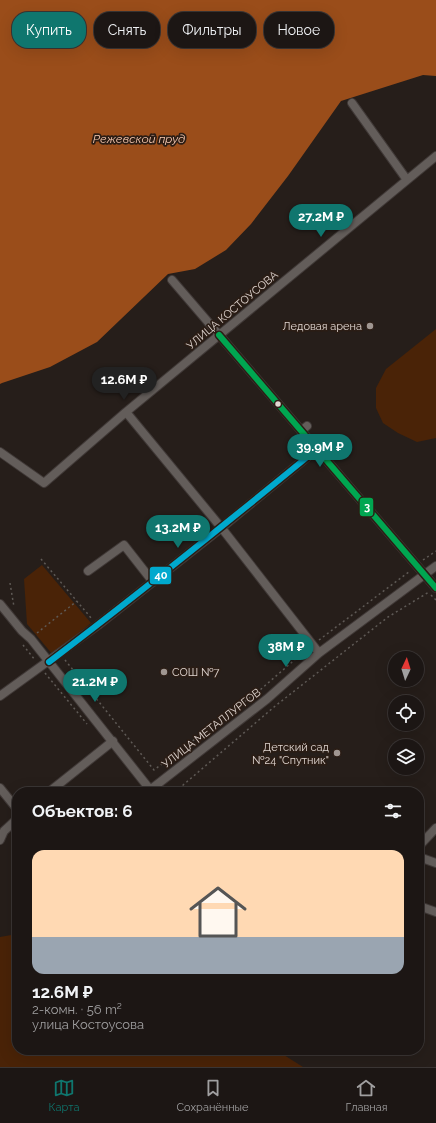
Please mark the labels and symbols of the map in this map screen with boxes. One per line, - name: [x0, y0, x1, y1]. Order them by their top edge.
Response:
- water label: Режевской пруд: [93, 132, 185, 146]
- pin: 27.2M ₽: [284, 204, 358, 238]
- street label: УЛИЦА КОСТОУСОВА: [184, 268, 281, 352]
- place label: Ледовая арена: [283, 320, 362, 333]
- marker: Ледовая арена: [365, 321, 375, 331]
- pin: 12.6M ₽: [87, 367, 161, 401]
- unlabelled marker: [273, 399, 283, 409]
- pin: 39.9M ₽: [283, 434, 357, 468]
- line badge: 3: [359, 497, 374, 517]
- text: 3: [364, 501, 370, 514]
- pin: 13.2M ₽: [141, 515, 215, 549]
- line badge: 40: [149, 566, 172, 585]
- text: 40: [154, 569, 168, 582]
- pin: 38M ₽: [258, 634, 314, 668]
- north arrow: [388, 651, 424, 687]
- place label: СОШ №7: [172, 666, 220, 679]
- marker: СОШ №7: [159, 667, 169, 677]
- pin: 21.2M ₽: [58, 669, 132, 703]
- street label: УЛИЦА МЕТАЛЛУРГОВ: [159, 686, 263, 771]
- place label: Детский сад №24 "Спутник": [252, 741, 330, 767]
- marker: Детский сад №24 "Спутник": [332, 748, 342, 758]

